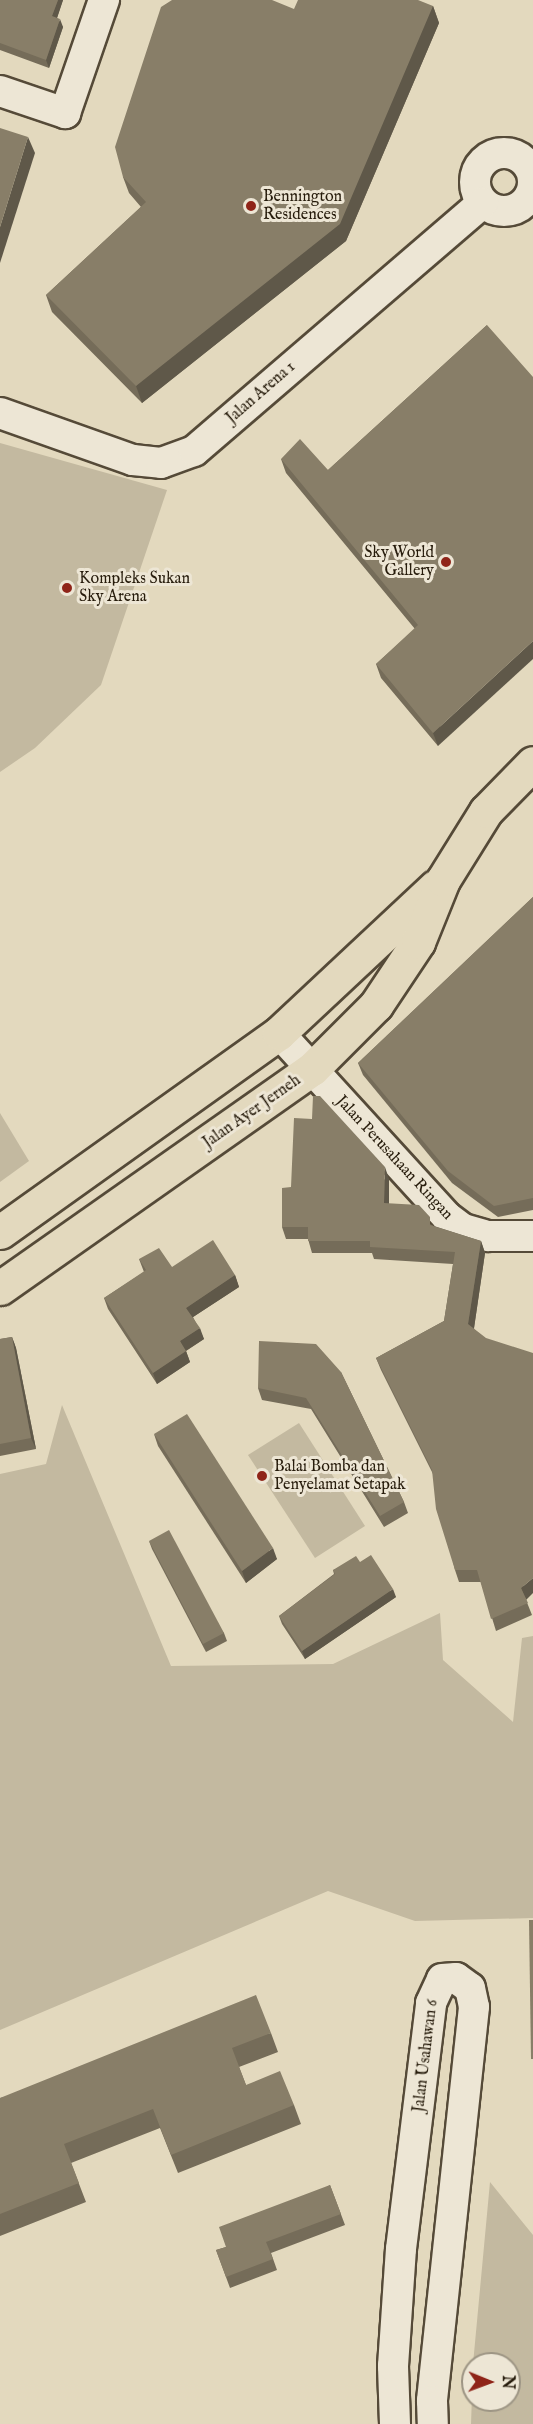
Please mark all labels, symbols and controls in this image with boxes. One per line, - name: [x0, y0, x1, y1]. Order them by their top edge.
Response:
- place label: Bennington Residences: [263, 187, 342, 225]
- marker: Bennington Residences: [244, 199, 258, 213]
- street label: Jalan Arena 1: [223, 358, 299, 428]
- place label: Sky World Gallery: [364, 543, 434, 581]
- marker: Sky World Gallery: [439, 555, 453, 569]
- place label: Kompleks Sukan Sky Arena: [79, 569, 190, 607]
- marker: Kompleks Sukan Sky Arena: [60, 581, 74, 595]
- street label: Jalan Ayer Jerneh: [199, 1071, 305, 1153]
- street label: Jalan Perusahaan Ringan: [331, 1092, 457, 1224]
- place label: Balai Bomba dan Penyelamat Setapak: [274, 1457, 405, 1495]
- marker: Balai Bomba dan Penyelamat Setapak: [255, 1469, 269, 1483]
- street label: Jalan Usahawan 6: [410, 1999, 442, 2113]
- north arrow: [461, 2352, 521, 2412]
- text: N: [497, 2375, 517, 2389]

